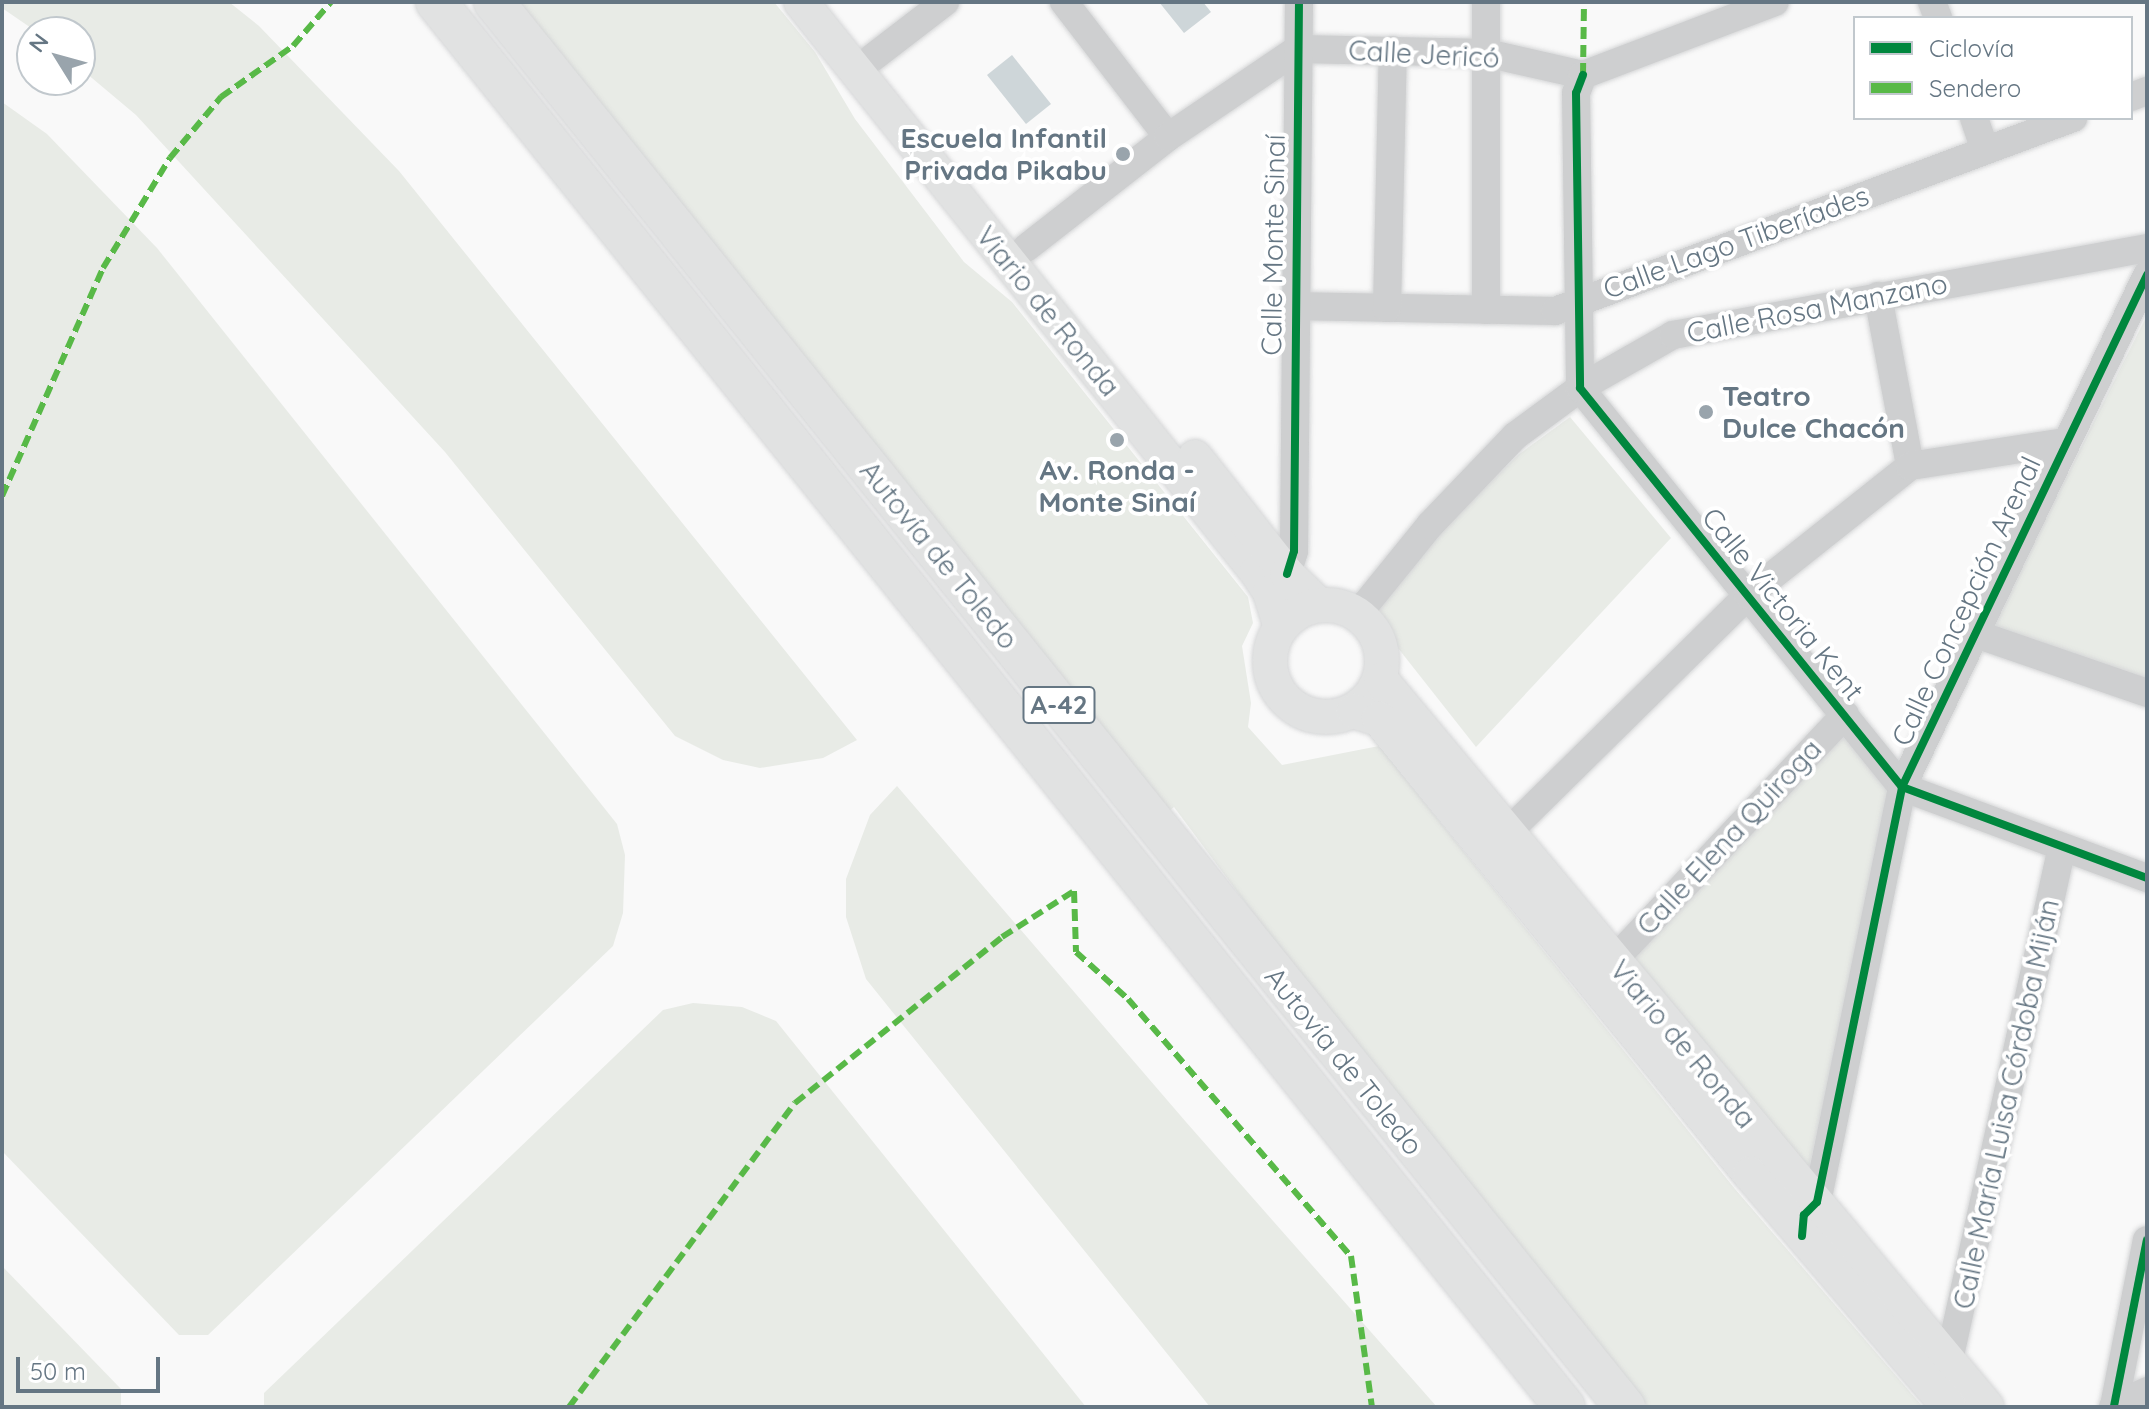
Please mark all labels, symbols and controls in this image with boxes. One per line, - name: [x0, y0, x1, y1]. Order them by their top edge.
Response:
- north arrow: [16, 16, 96, 96]
- legend: [1853, 16, 2133, 120]
- text: N: [22, 28, 54, 58]
- street label: Calle Jericó: [1348, 33, 1500, 75]
- text: Ciclovía: [1929, 33, 2014, 63]
- text: Sendero: [1929, 73, 2021, 103]
- place label: Escuela Infantil Privada Pikabu: [900, 121, 1107, 187]
- street label: Calle Monte Sinaí: [1254, 134, 1292, 356]
- marker: Escuela Infantil Privada Pikabu: [1114, 145, 1132, 163]
- street label: Calle Lago Tiberíades: [1599, 178, 1873, 306]
- street label: Viario de Ronda: [969, 219, 1127, 403]
- street label: Calle Rosa Manzano: [1684, 266, 1950, 350]
- place label: Teatro Dulce Chacón: [1722, 379, 1905, 445]
- marker: Teatro Dulce Chacón: [1697, 403, 1715, 421]
- marker: Av. Ronda - Monte Sinaí: [1108, 431, 1126, 449]
- street label: Calle Concepción Arenal: [1884, 451, 2048, 751]
- place label: Av. Ronda - Monte Sinaí: [1039, 453, 1195, 519]
- street label: Autovía de Toledo: [853, 454, 1025, 656]
- street label: Calle Victoria Kent: [1695, 501, 1871, 707]
- road number: A-42: [1021, 683, 1097, 727]
- street label: Calle Elena Quiroga: [1630, 732, 1828, 942]
- street label: Calle María Luisa Córdoba Miján: [1946, 896, 2066, 1312]
- street label: Viario de Ronda: [1603, 953, 1763, 1135]
- street label: Autovía de Toledo: [1258, 960, 1430, 1162]
- scale bar: [20, 1341, 164, 1391]
- text: 50 m: [30, 1356, 86, 1386]

